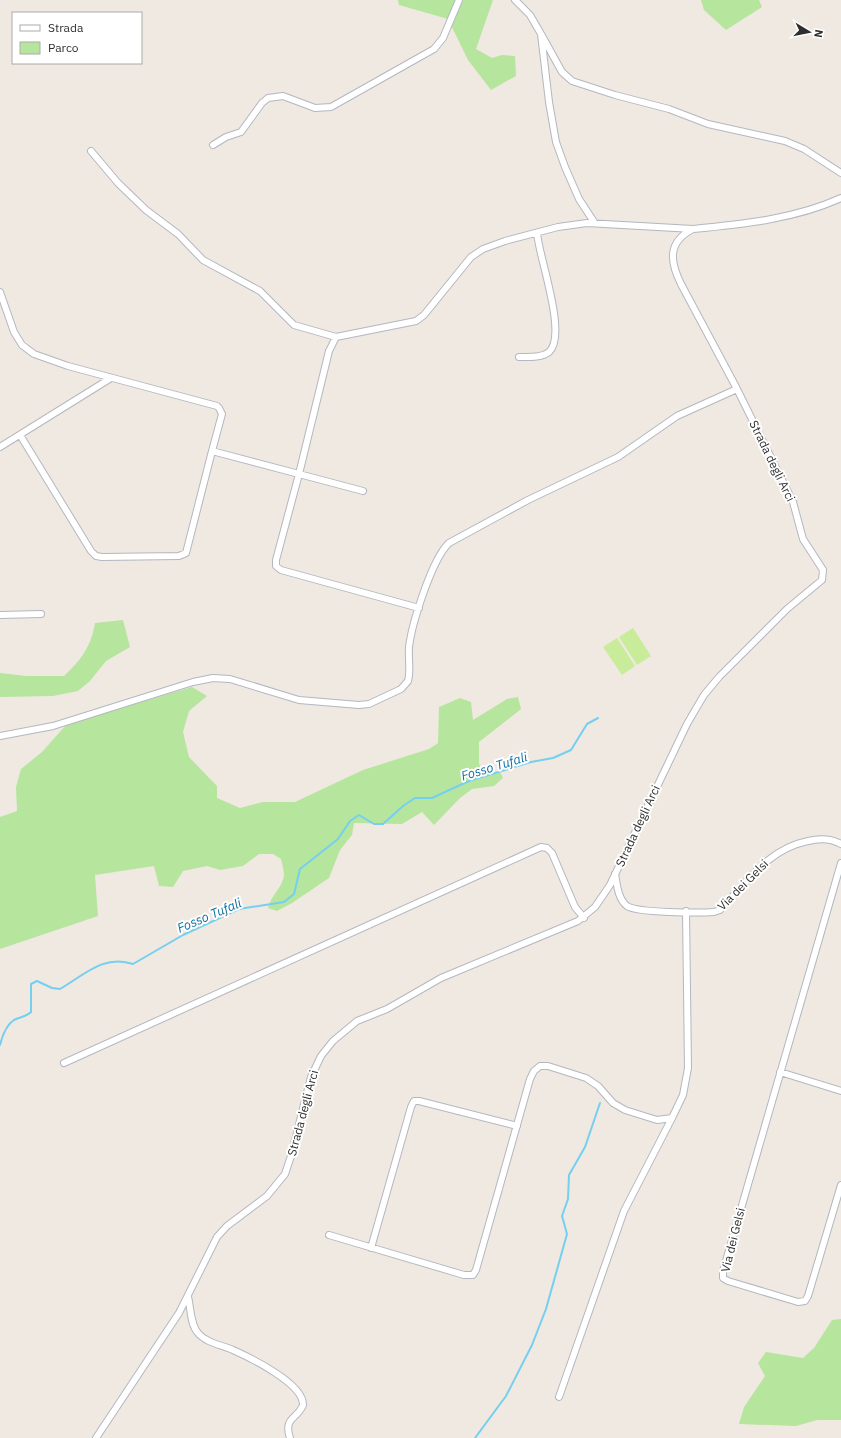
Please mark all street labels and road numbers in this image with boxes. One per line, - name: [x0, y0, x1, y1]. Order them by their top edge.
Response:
- street label: Strada degli Arci: [746, 418, 799, 504]
- street label: Strada degli Arci: [612, 783, 663, 869]
- street label: Via dei Gelsi: [714, 856, 771, 913]
- street label: Strada degli Arci: [284, 1068, 321, 1157]
- street label: Via dei Gelsi: [717, 1206, 748, 1274]

